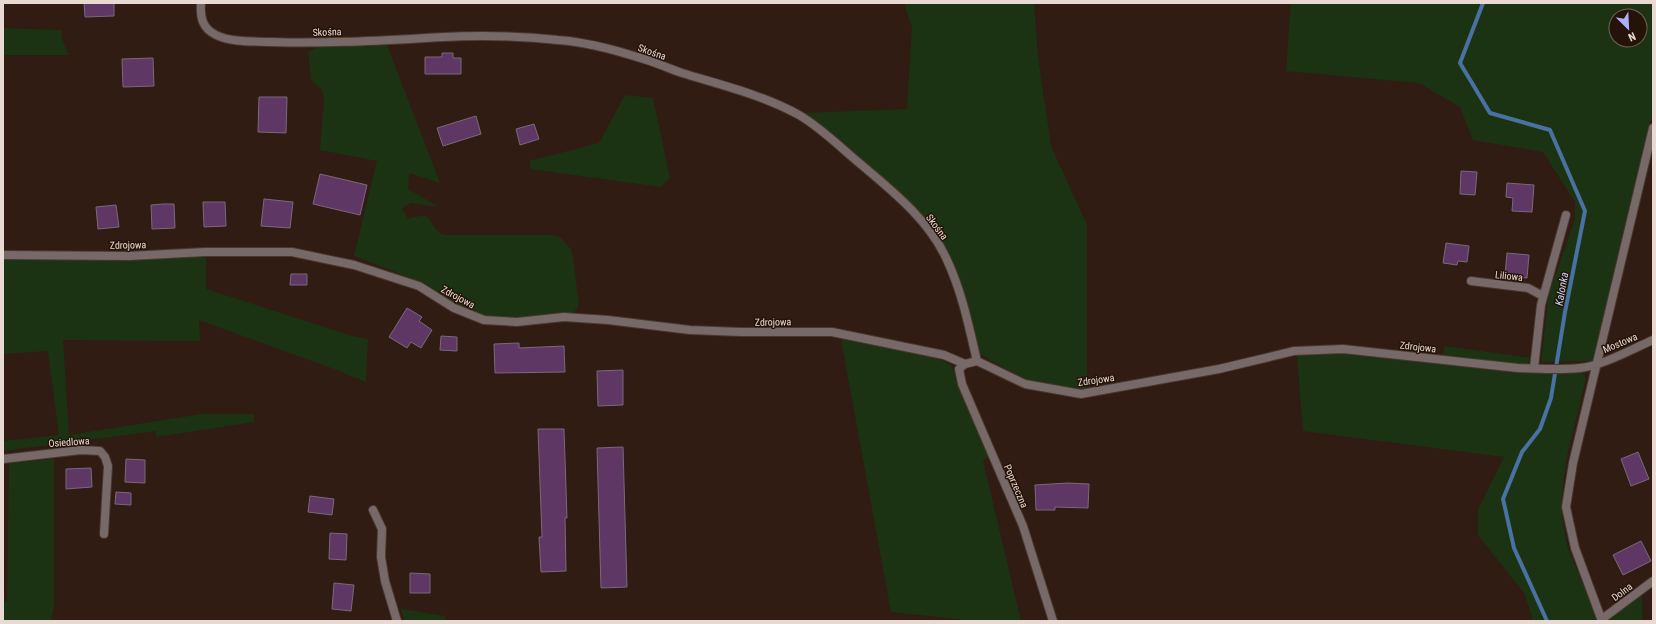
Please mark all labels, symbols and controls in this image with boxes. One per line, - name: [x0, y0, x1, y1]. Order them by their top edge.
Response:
- north arrow: [1608, 8, 1648, 48]
- street label: Skośna: [312, 26, 342, 38]
- text: N: [1626, 29, 1638, 44]
- street label: Skośna: [637, 42, 668, 62]
- street label: Skośna: [924, 212, 950, 242]
- street label: Zdrojowa: [110, 239, 147, 251]
- street label: Liliowa: [1495, 269, 1524, 283]
- water label: Kalonka: [1553, 271, 1571, 307]
- street label: Zdrojowa: [439, 284, 477, 311]
- street label: Zdrojowa: [755, 316, 792, 328]
- street label: Mostowa: [1601, 331, 1639, 355]
- street label: Zdrojowa: [1399, 340, 1437, 354]
- street label: Zdrojowa: [1077, 372, 1115, 388]
- street label: Osiedlowa: [48, 435, 90, 449]
- street label: Poprzeczna: [1002, 463, 1030, 510]
- street label: Dolna: [1610, 581, 1635, 603]

